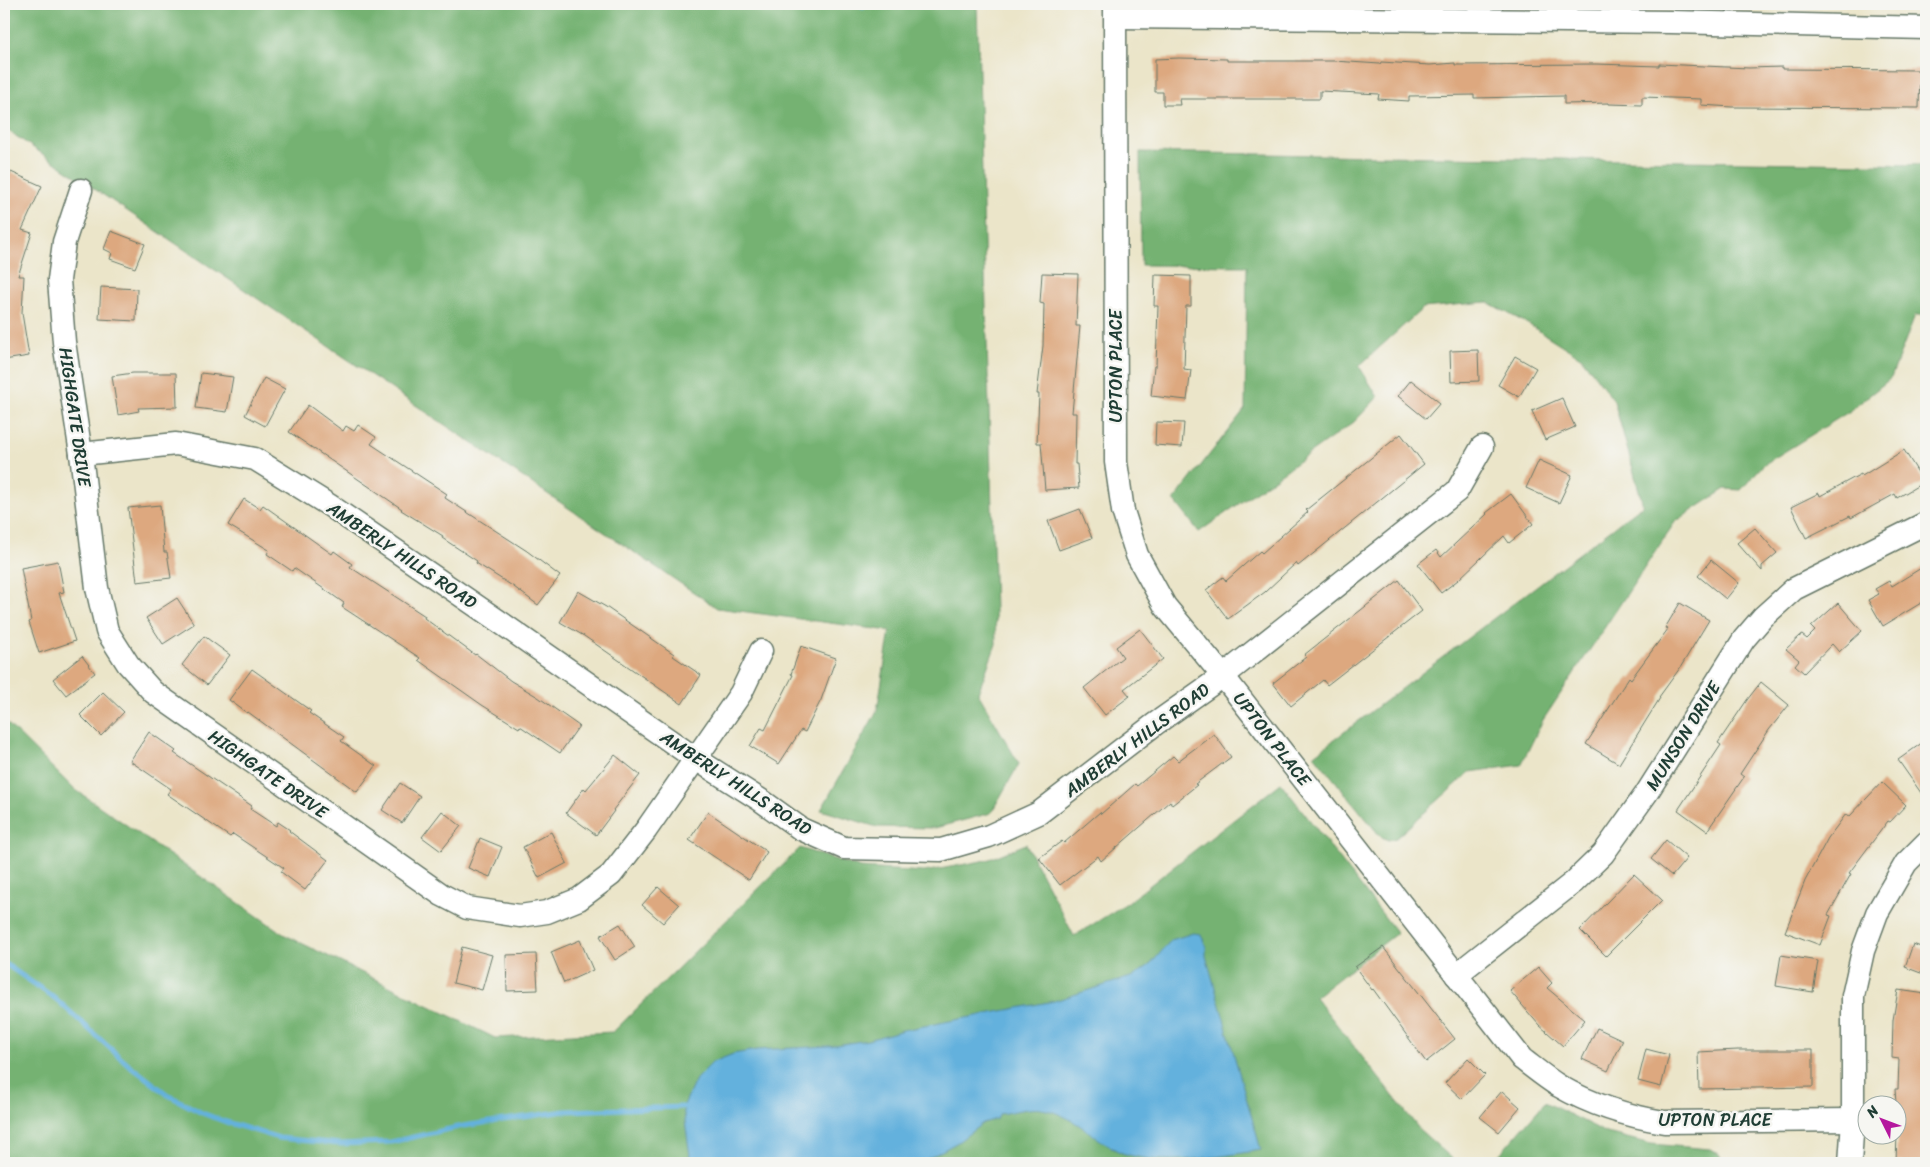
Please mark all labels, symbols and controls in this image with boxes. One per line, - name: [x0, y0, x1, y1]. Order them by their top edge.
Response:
- street label: UPTON PLACE: [1100, 308, 1132, 423]
- street label: HIGHGATE DRIVE: [49, 345, 101, 490]
- street label: AMBERLY HILLS ROAD: [319, 492, 484, 618]
- street label: AMBERLY HILLS ROAD: [1056, 674, 1217, 806]
- street label: MUNSON DRIVE: [1637, 674, 1730, 797]
- street label: UPTON PLACE: [1225, 685, 1320, 794]
- street label: HIGHGATE DRIVE: [201, 721, 336, 828]
- street label: AMBERLY HILLS ROAD: [653, 721, 819, 844]
- north arrow: [1858, 1094, 1908, 1144]
- text: N: [1860, 1099, 1885, 1124]
- street label: UPTON PLACE: [1658, 1104, 1773, 1136]

